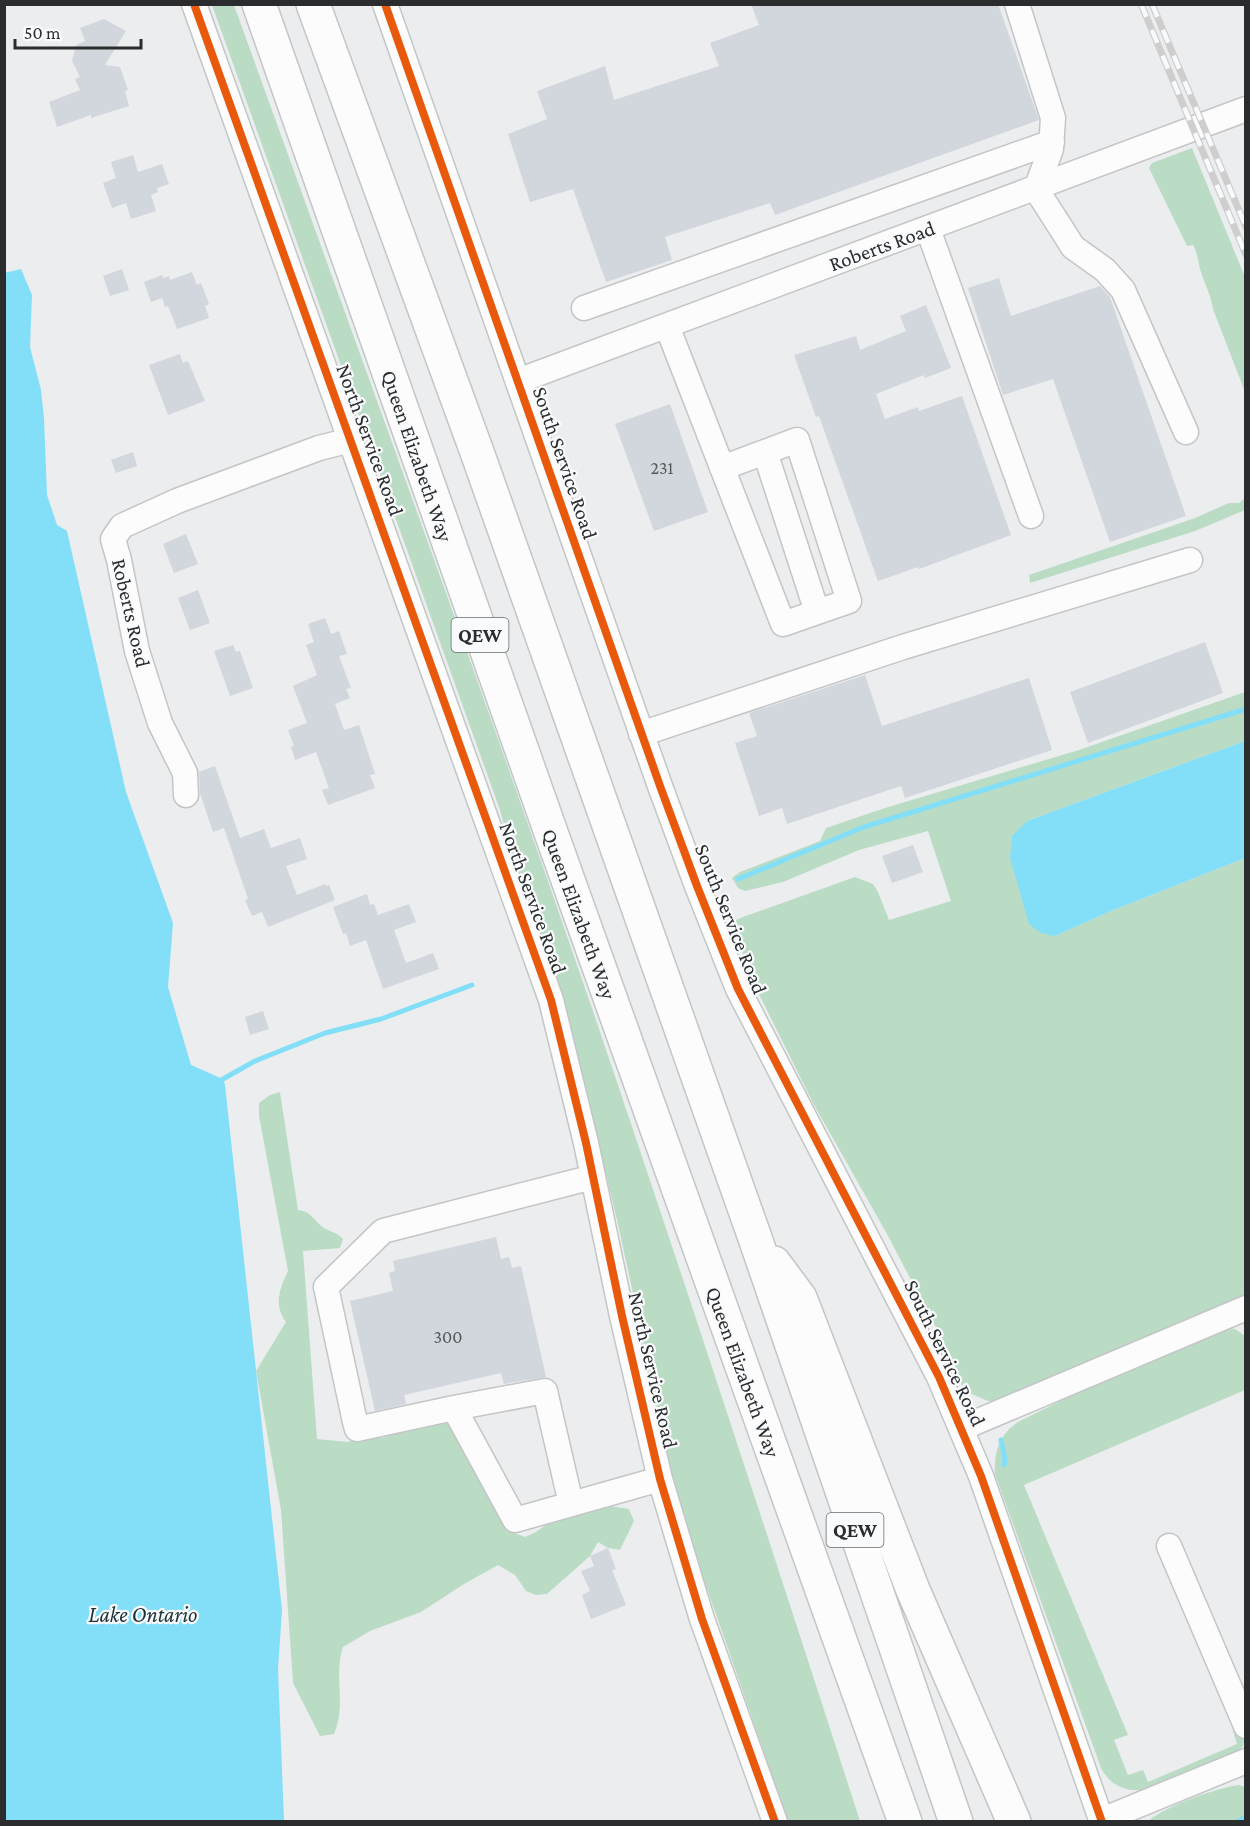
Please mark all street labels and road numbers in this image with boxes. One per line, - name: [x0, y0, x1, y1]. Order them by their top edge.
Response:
- street label: Roberts Road: [826, 216, 938, 276]
- street label: North Service Road: [331, 361, 409, 519]
- street label: Queen Elizabeth Way: [376, 367, 458, 545]
- street label: South Service Road: [528, 384, 602, 542]
- street label: Roberts Road: [107, 556, 155, 670]
- road number: QEW: [452, 618, 508, 652]
- street label: North Service Road: [494, 819, 572, 977]
- street label: Queen Elizabeth Way: [537, 825, 621, 1003]
- street label: South Service Road: [690, 840, 772, 998]
- street label: South Service Road: [899, 1276, 991, 1430]
- street label: Queen Elizabeth Way: [701, 1283, 785, 1461]
- street label: North Service Road: [623, 1289, 683, 1451]
- road number: QEW: [826, 1513, 884, 1547]

